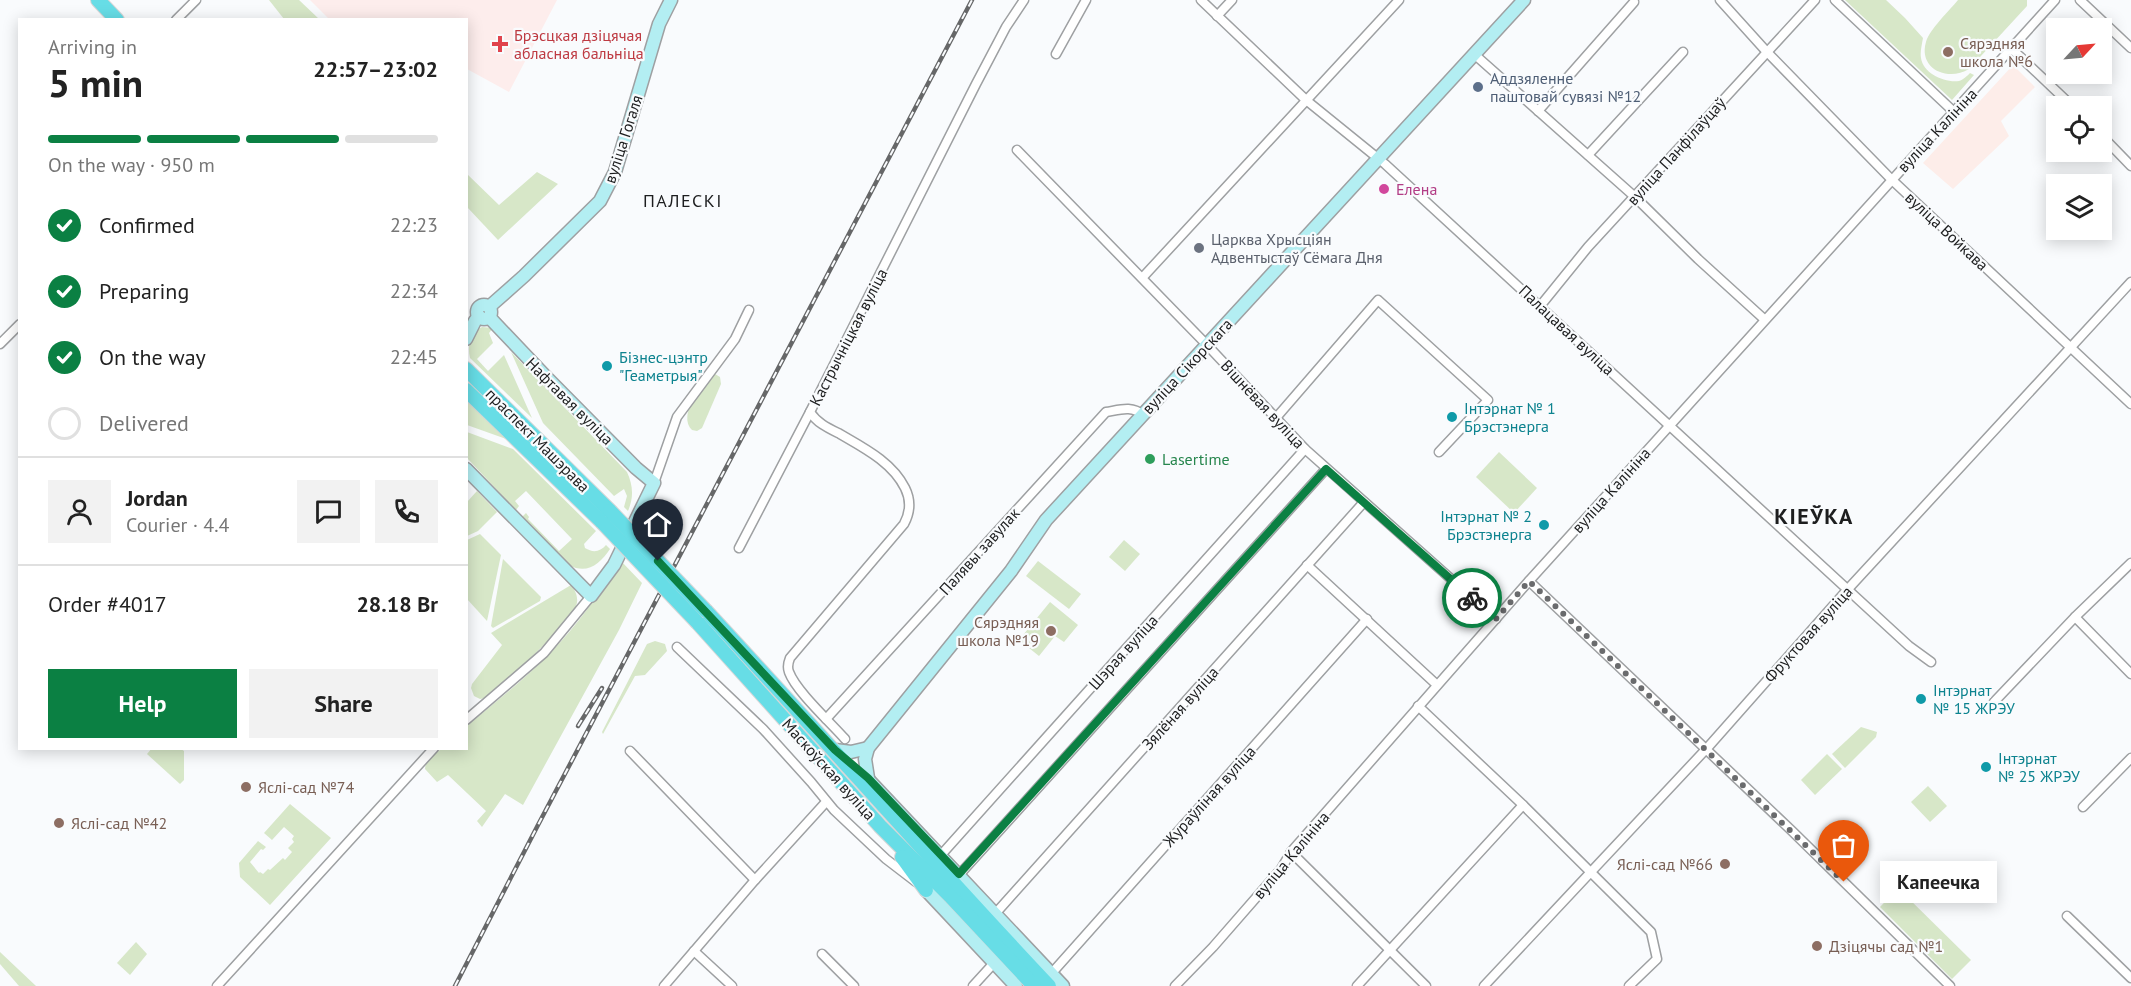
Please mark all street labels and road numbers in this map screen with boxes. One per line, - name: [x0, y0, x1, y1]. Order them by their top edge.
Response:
- street label: вуліца Калініна: [1893, 84, 1981, 176]
- street label: вуліца Гогаля: [599, 92, 647, 186]
- street label: вуліца Панфілаўцаў: [1622, 92, 1730, 209]
- street label: вуліца Войкава: [1901, 187, 1993, 275]
- street label: Кастрычніцкая вуліца: [805, 265, 891, 409]
- street label: Палацавая вуліца: [1515, 281, 1619, 379]
- street label: вуліца Сікорскага: [1138, 314, 1236, 418]
- street label: Нафтавая вуліца: [522, 353, 618, 449]
- street label: Вішнёвая вуліца: [1217, 355, 1309, 453]
- street label: праспект Машэрава: [482, 384, 594, 496]
- street label: вуліца Калініна: [1567, 443, 1655, 537]
- street label: Палявы завулак: [934, 503, 1024, 599]
- street label: Фруктовая вуліца: [1759, 582, 1857, 686]
- street label: Шэрая вуліца: [1084, 610, 1162, 694]
- street label: Зялёная вуліца: [1137, 662, 1223, 754]
- street label: Маскоўская вуліца: [778, 714, 880, 824]
- street label: Жураўліная вуліца: [1158, 741, 1260, 851]
- street label: вуліца Калініна: [1249, 807, 1333, 903]

